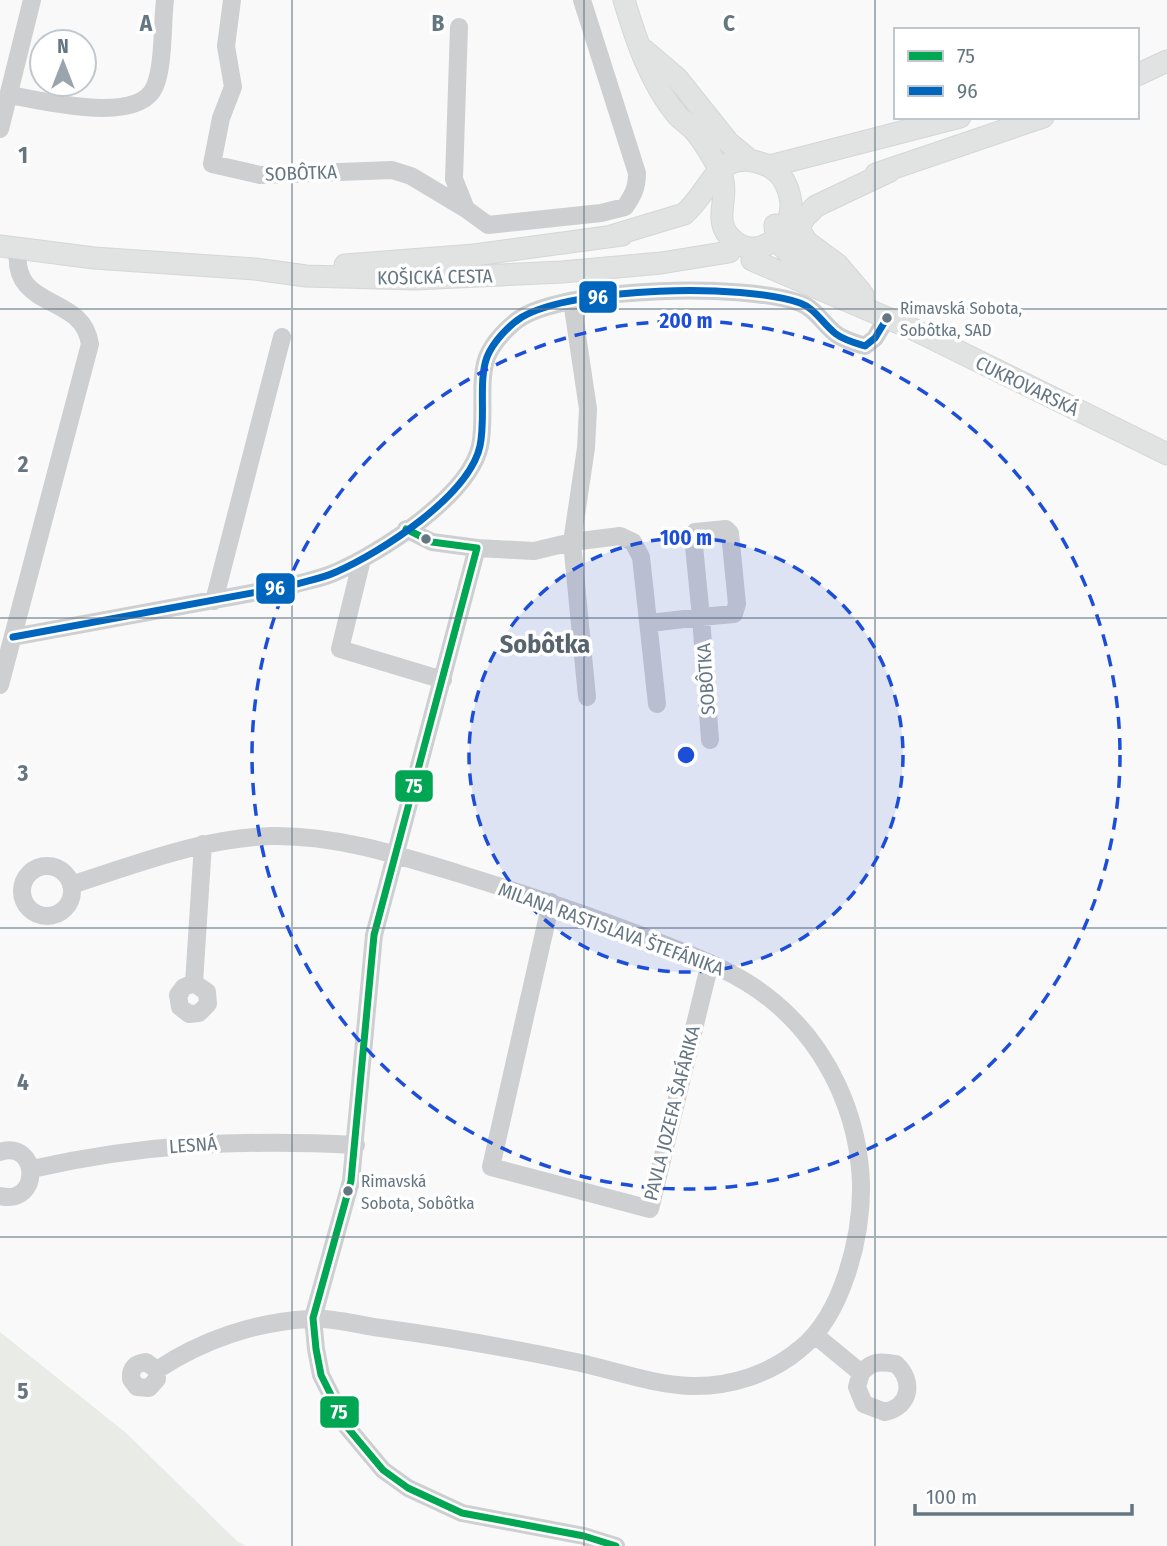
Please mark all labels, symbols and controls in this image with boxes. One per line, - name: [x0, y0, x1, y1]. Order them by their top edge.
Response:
- text: A: [139, 9, 153, 37]
- text: B: [432, 9, 445, 37]
- text: C: [723, 9, 735, 37]
- north arrow: [28, 28, 98, 98]
- legend: [894, 28, 1139, 119]
- text: N: [57, 35, 69, 58]
- text: 75: [957, 43, 975, 69]
- text: 96: [957, 78, 978, 104]
- text: 1: [18, 141, 28, 169]
- street label: SOBÔTKA: [265, 160, 337, 186]
- street label: KOŠICKÁ CESTA: [377, 264, 493, 290]
- line badge: 96: [578, 280, 618, 314]
- text: 96: [588, 286, 608, 309]
- place label: Rimavská Sobota, Sobôtka, SAD: [900, 298, 1022, 341]
- text: 200 m: [658, 308, 713, 334]
- marker: Rimavská Sobota, Sobôtka, SAD: [880, 311, 894, 325]
- street label: CUKROVARSKÁ: [972, 351, 1082, 421]
- text: 2: [17, 450, 29, 478]
- text: 100 m: [660, 525, 712, 551]
- unlabelled marker: [419, 532, 433, 546]
- line badge: 96: [255, 572, 296, 605]
- text: 96: [265, 577, 285, 600]
- district label: Sobôtka: [500, 629, 590, 660]
- street label: SOBÔTKA: [692, 642, 720, 716]
- centre of rings: [674, 743, 698, 767]
- text: 3: [17, 759, 29, 787]
- line badge: 75: [394, 769, 434, 803]
- text: 75: [405, 775, 423, 798]
- street label: MILANA RASTISLAVA ŠTEFÁNIKA: [495, 877, 727, 981]
- street label: PAVLA JOZEFA ŠAFÁRIKA: [639, 1023, 705, 1203]
- text: 4: [17, 1068, 29, 1096]
- street label: LESNÁ: [168, 1132, 218, 1158]
- place label: Rimavská Sobota, Sobôtka: [361, 1171, 475, 1214]
- marker: Rimavská Sobota, Sobôtka: [341, 1184, 355, 1198]
- text: 5: [17, 1377, 29, 1405]
- line badge: 75: [319, 1395, 360, 1429]
- text: 75: [330, 1401, 348, 1424]
- scale bar: [915, 1472, 1132, 1516]
- text: 100 m: [926, 1484, 977, 1510]

